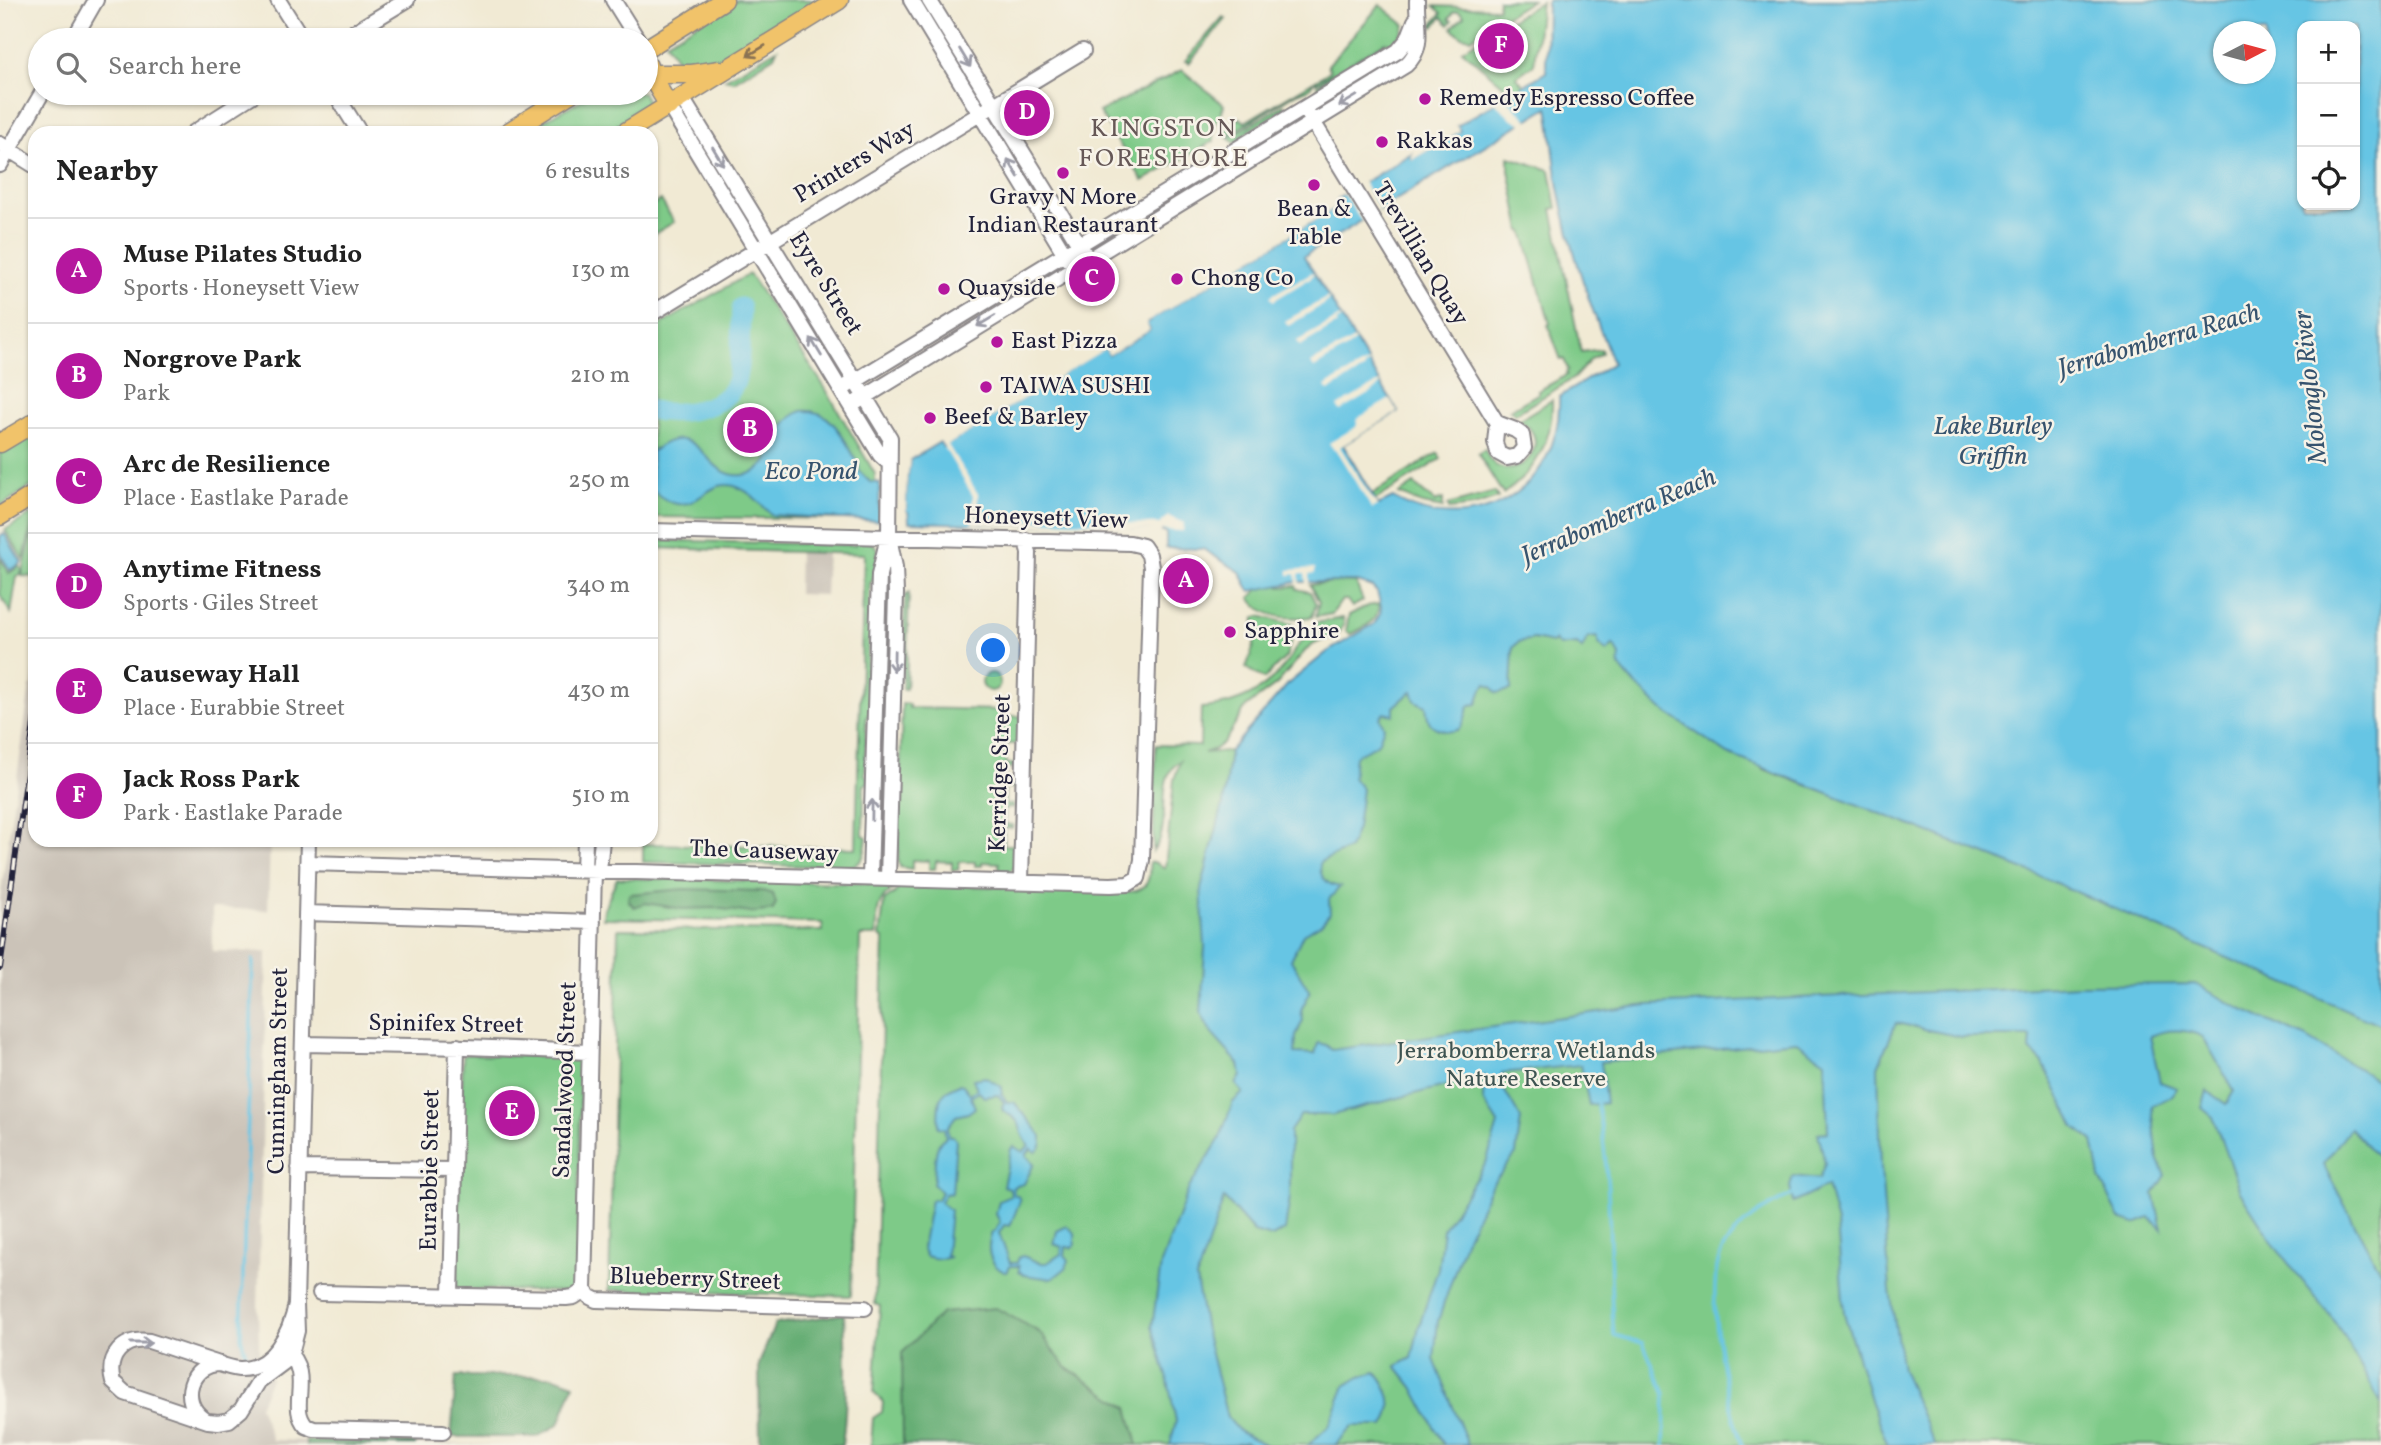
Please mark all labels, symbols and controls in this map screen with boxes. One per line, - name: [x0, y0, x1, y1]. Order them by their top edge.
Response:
- pin: F: [1478, 20, 1524, 72]
- north arrow: [2213, 21, 2276, 84]
- map controls: [2297, 21, 2360, 210]
- button: +: [2297, 21, 2360, 84]
- search box: [28, 28, 658, 105]
- one-way arrow: [747, 45, 767, 59]
- icon: search: [52, 48, 90, 86]
- one-way arrow: [958, 48, 972, 68]
- text: Search here: [108, 49, 241, 85]
- place label: Remedy Espresso Coffee: [1439, 82, 1695, 116]
- button: −: [2297, 84, 2360, 147]
- pin: D: [1004, 87, 1050, 139]
- marker: Remedy Espresso Coffee: [1417, 91, 1433, 107]
- one-way arrow: [1338, 94, 1358, 108]
- district label: KINGSTON FORESHORE: [1078, 111, 1250, 177]
- street label: Printers Way: [788, 113, 922, 213]
- place label: Rakkas: [1396, 125, 1473, 159]
- marker: Rakkas: [1374, 134, 1390, 150]
- one-way arrow: [711, 146, 725, 166]
- button: locate: [2297, 147, 2360, 210]
- text: Nearby: [56, 151, 158, 193]
- text: 6 results: [546, 156, 630, 188]
- one-way arrow: [1005, 158, 1019, 178]
- marker: Gravy N More Indian Restaurant: [1055, 165, 1071, 181]
- street label: Trevillian Quay: [1364, 176, 1476, 332]
- marker: Bean & Table: [1306, 177, 1322, 193]
- place label: Gravy N More Indian Restaurant: [968, 181, 1158, 243]
- place label: Bean & Table: [1276, 193, 1352, 255]
- street label: Eyre Street: [780, 226, 870, 342]
- text: Muse Pilates Studio: [123, 237, 362, 273]
- pin: C: [1069, 253, 1115, 305]
- text: A: [71, 255, 87, 287]
- text: 130 m: [571, 255, 630, 287]
- place label: Chong Co: [1191, 262, 1294, 296]
- marker: Chong Co: [1169, 271, 1185, 287]
- place label: Quayside: [958, 272, 1056, 306]
- text: Sports · Honeysett View: [123, 273, 359, 305]
- marker: Quayside: [936, 281, 952, 297]
- water label: Jerrabomberra Reach: [2051, 295, 2264, 388]
- water label: Molonglo River: [2285, 308, 2337, 467]
- one-way arrow: [977, 315, 997, 329]
- place label: East Pizza: [1011, 325, 1118, 359]
- marker: East Pizza: [989, 334, 1005, 350]
- one-way arrow: [809, 337, 823, 357]
- text: Norgrove Park: [123, 342, 302, 378]
- text: B: [71, 360, 87, 392]
- text: 210 m: [570, 360, 630, 392]
- place label: TAIWA SUSHI: [1000, 370, 1150, 404]
- text: Park: [123, 378, 170, 410]
- marker: TAIWA SUSHI: [978, 379, 994, 395]
- place label: Beef & Barley: [944, 401, 1088, 435]
- pin: B: [727, 404, 773, 456]
- water label: Lake Burley Griffin: [1933, 409, 2053, 475]
- marker: Beef & Barley: [922, 410, 938, 426]
- text: Arc de Resilience: [123, 447, 330, 483]
- water label: Eco Pond: [764, 454, 858, 490]
- water label: Jerrabomberra Reach: [1513, 460, 1722, 575]
- text: C: [72, 465, 86, 497]
- text: 250 m: [568, 465, 630, 497]
- text: Place · Eastlake Parade: [123, 483, 349, 515]
- street label: Honeysett View: [964, 499, 1129, 539]
- text: Anytime Fitness: [123, 552, 321, 588]
- pin: A: [1163, 555, 1209, 607]
- text: D: [71, 570, 87, 602]
- text: 340 m: [566, 570, 630, 602]
- text: Sports · Giles Street: [123, 588, 319, 620]
- place label: Sapphire: [1244, 615, 1339, 649]
- marker: Sapphire: [1222, 624, 1238, 640]
- your location: [976, 633, 1010, 667]
- one-way arrow: [888, 650, 901, 673]
- text: Causeway Hall: [123, 657, 300, 693]
- text: E: [72, 675, 86, 707]
- text: 430 m: [567, 675, 630, 707]
- text: Place · Eurabbie Street: [123, 693, 345, 725]
- street label: Kerridge Street: [981, 693, 1021, 853]
- text: Jack Ross Park: [123, 762, 300, 798]
- text: F: [72, 780, 86, 812]
- text: 510 m: [571, 780, 630, 812]
- text: Park · Eastlake Parade: [123, 798, 343, 830]
- one-way arrow: [865, 799, 879, 822]
- street label: The Causeway: [689, 832, 839, 872]
- street label: Cunningham Street: [260, 967, 298, 1175]
- street label: Sandalwood Street: [546, 981, 586, 1179]
- street label: Spinifex Street: [368, 1007, 524, 1043]
- park label: Jerrabomberra Wetlands Nature Reserve: [1397, 1035, 1655, 1097]
- pin: E: [489, 1087, 535, 1139]
- street label: Eurabbie Street: [413, 1089, 449, 1251]
- street label: Blueberry Street: [609, 1260, 781, 1300]
- one-way arrow: [129, 1336, 152, 1349]

